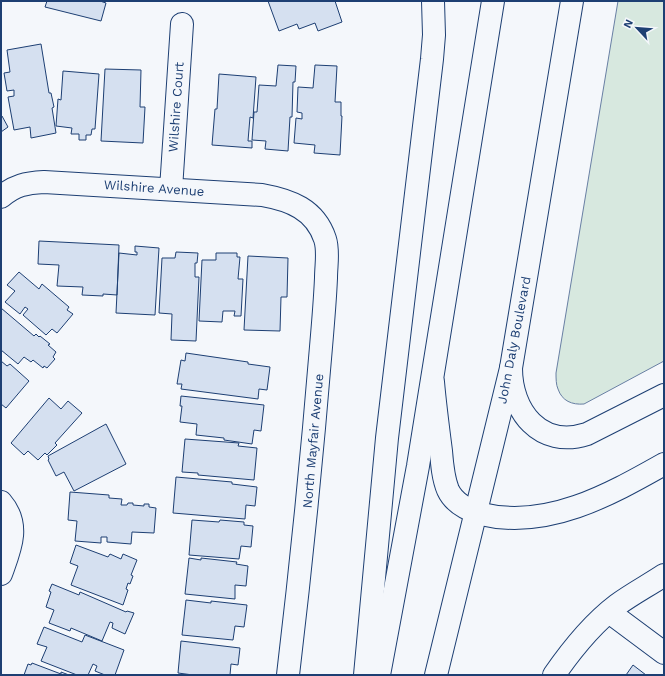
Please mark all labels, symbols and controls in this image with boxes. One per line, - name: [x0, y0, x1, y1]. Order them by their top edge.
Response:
- north arrow: [617, 8, 657, 48]
- text: N: [621, 17, 636, 30]
- street label: Wilshire Court: [165, 61, 187, 153]
- street label: Wilshire Avenue: [103, 177, 205, 199]
- street label: John Daly Boulevard: [494, 275, 534, 405]
- street label: North Mayfair Avenue: [300, 373, 326, 509]

